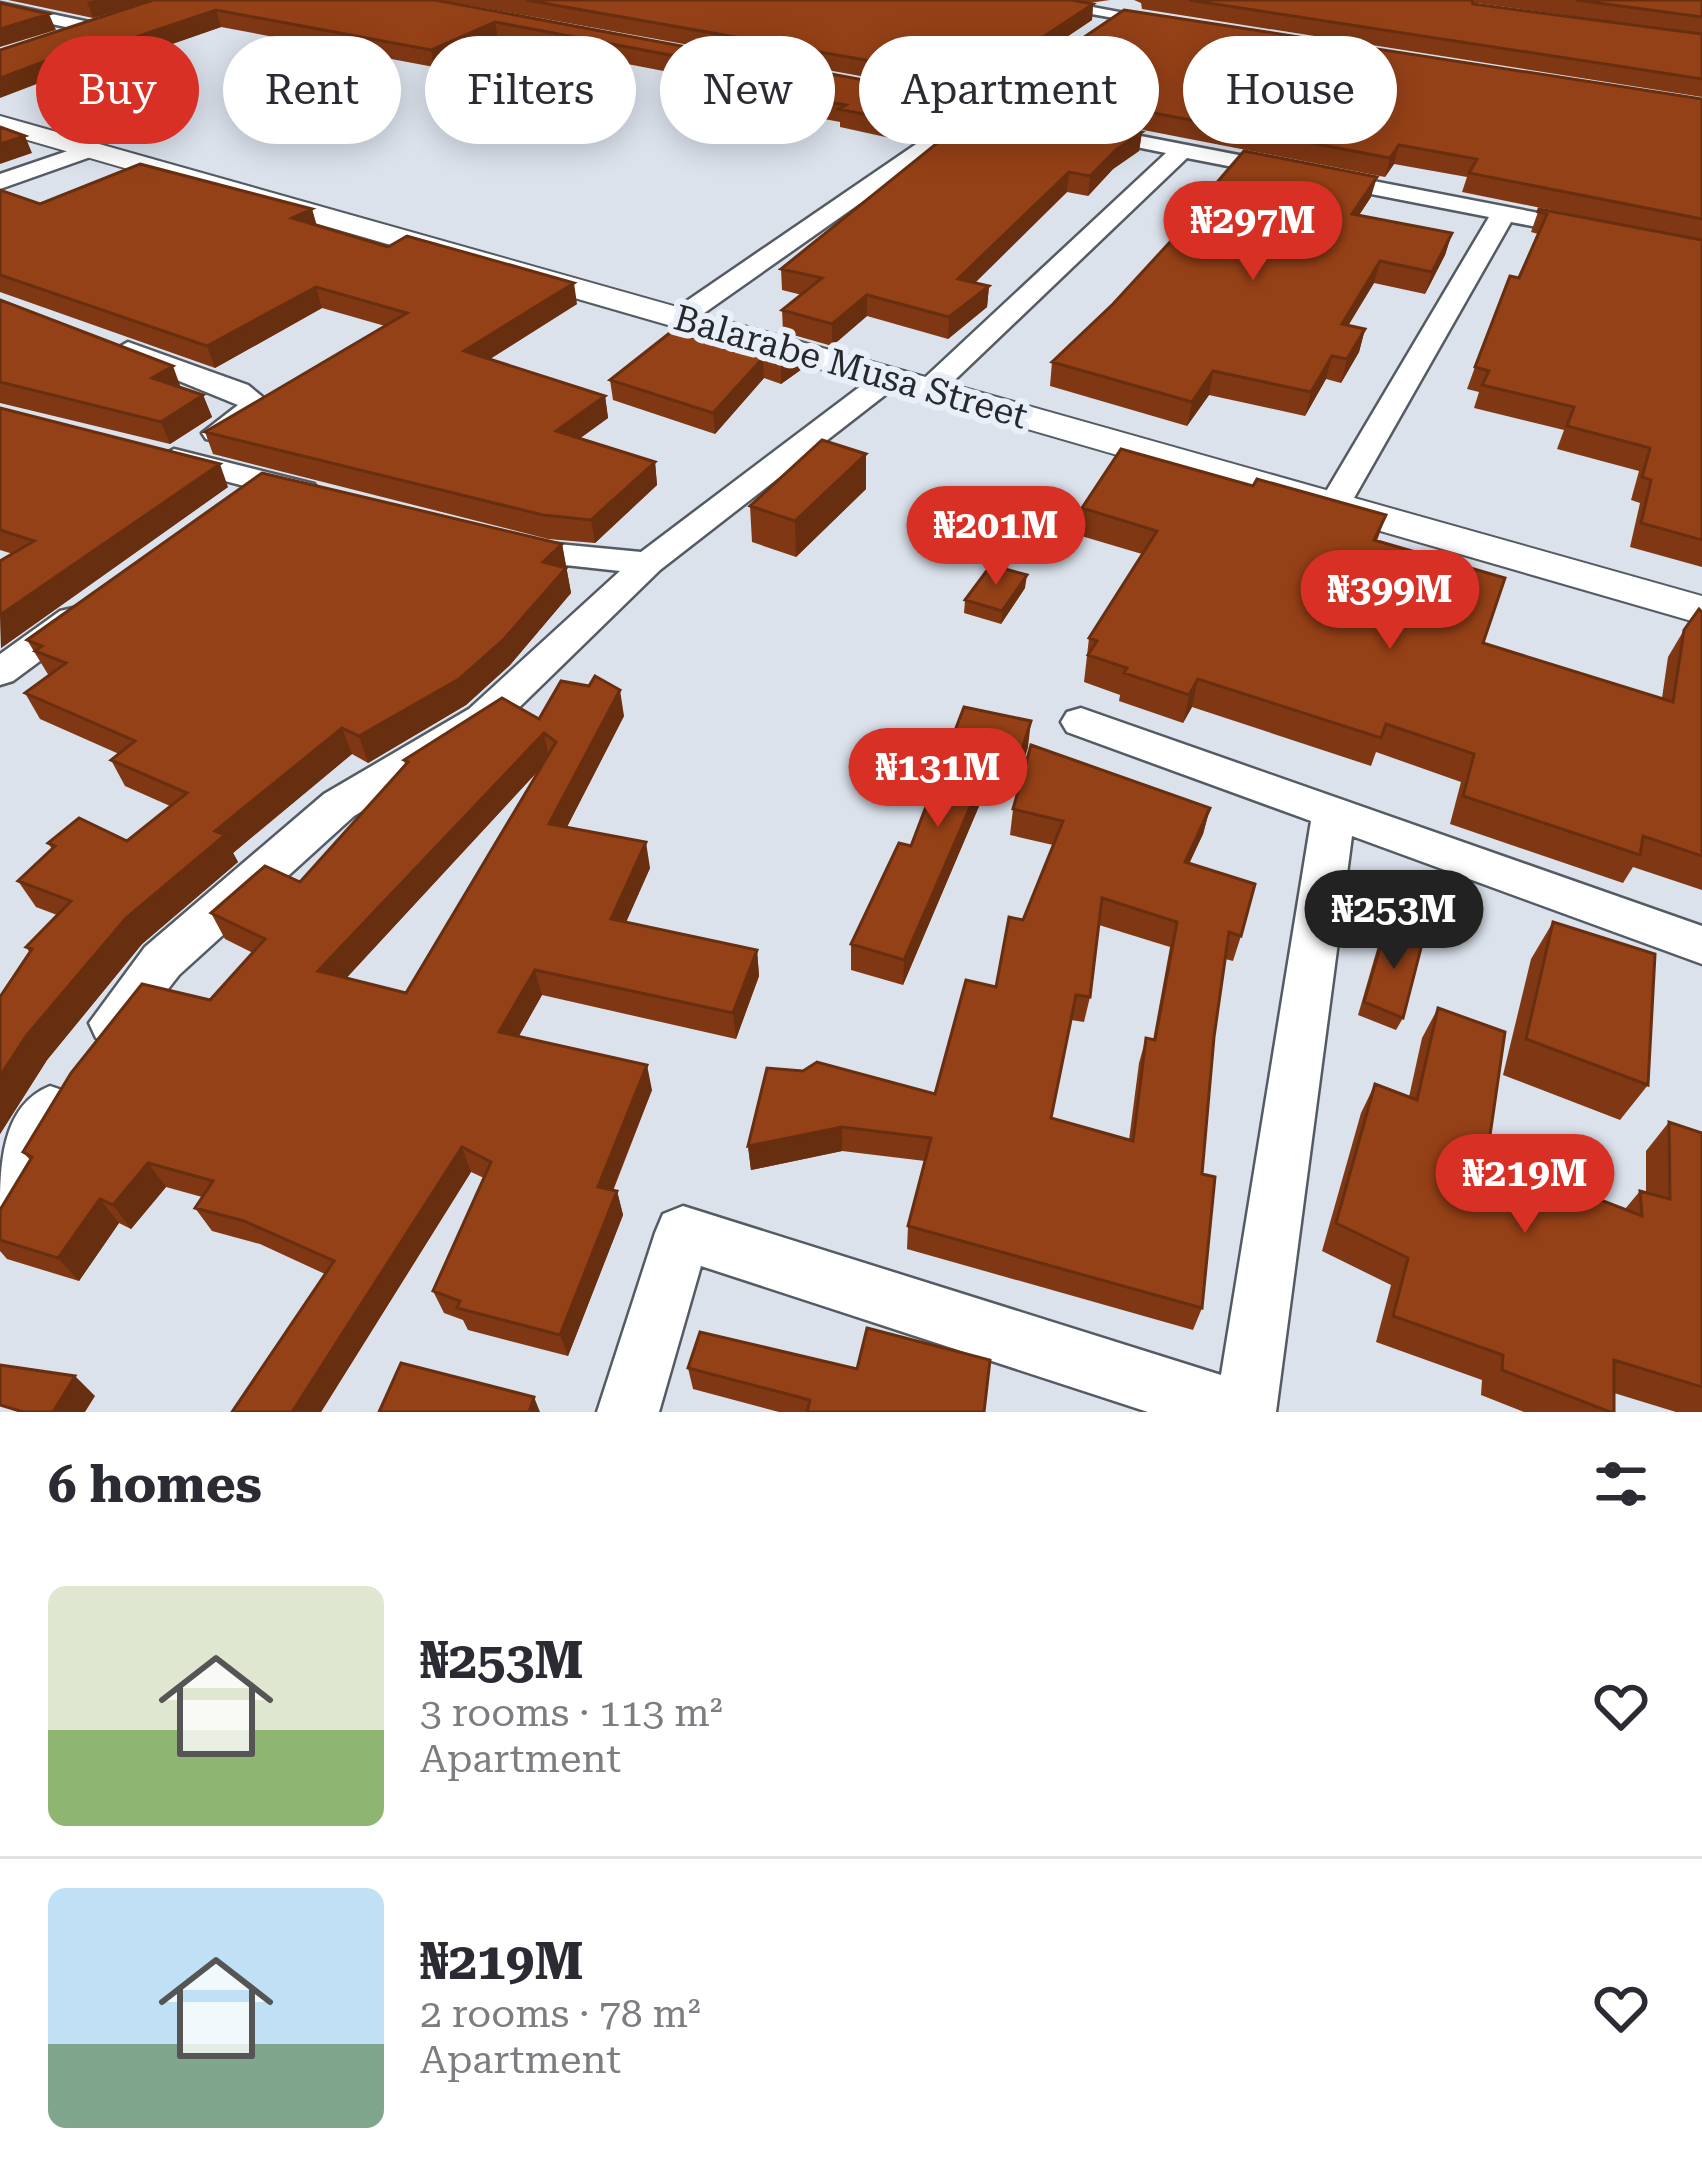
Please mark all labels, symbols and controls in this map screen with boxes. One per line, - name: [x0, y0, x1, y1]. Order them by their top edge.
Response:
- chip: Buy: [36, 36, 199, 144]
- chip: Rent: [223, 36, 401, 144]
- chip: Filters: [425, 36, 636, 144]
- chip: New: [660, 36, 835, 144]
- chip: Apartment: [859, 36, 1159, 144]
- chip: House: [1183, 36, 1397, 144]
- pin: ₦297M: [1169, 181, 1337, 283]
- text: ₦297M: [1190, 197, 1316, 243]
- street label: Balarabe Musa Street: [669, 296, 1032, 438]
- pin: ₦201M: [912, 486, 1080, 588]
- text: ₦201M: [933, 502, 1059, 548]
- pin: ₦399M: [1306, 550, 1474, 652]
- text: ₦399M: [1327, 566, 1453, 612]
- pin: ₦131M: [854, 728, 1022, 830]
- text: ₦131M: [875, 744, 1001, 790]
- pin: ₦253M: [1310, 870, 1478, 972]
- text: ₦253M: [1331, 886, 1457, 932]
- pin: ₦219M: [1441, 1134, 1609, 1236]
- text: ₦219M: [1462, 1150, 1588, 1196]
- icon: filters: [1588, 1451, 1654, 1517]
- text: 6 homes: [48, 1455, 262, 1514]
- text: ₦253M: [420, 1631, 584, 1690]
- icon: home: [144, 1634, 288, 1778]
- icon: heart: [1588, 1673, 1654, 1739]
- text: 3 rooms · 113 m²: [420, 1690, 723, 1736]
- text: Apartment: [420, 1736, 621, 1782]
- text: ₦219M: [420, 1932, 584, 1991]
- icon: home: [144, 1936, 288, 2080]
- icon: heart: [1588, 1975, 1654, 2041]
- text: 2 rooms · 78 m²: [420, 1991, 701, 2037]
- text: Apartment: [420, 2037, 621, 2083]

